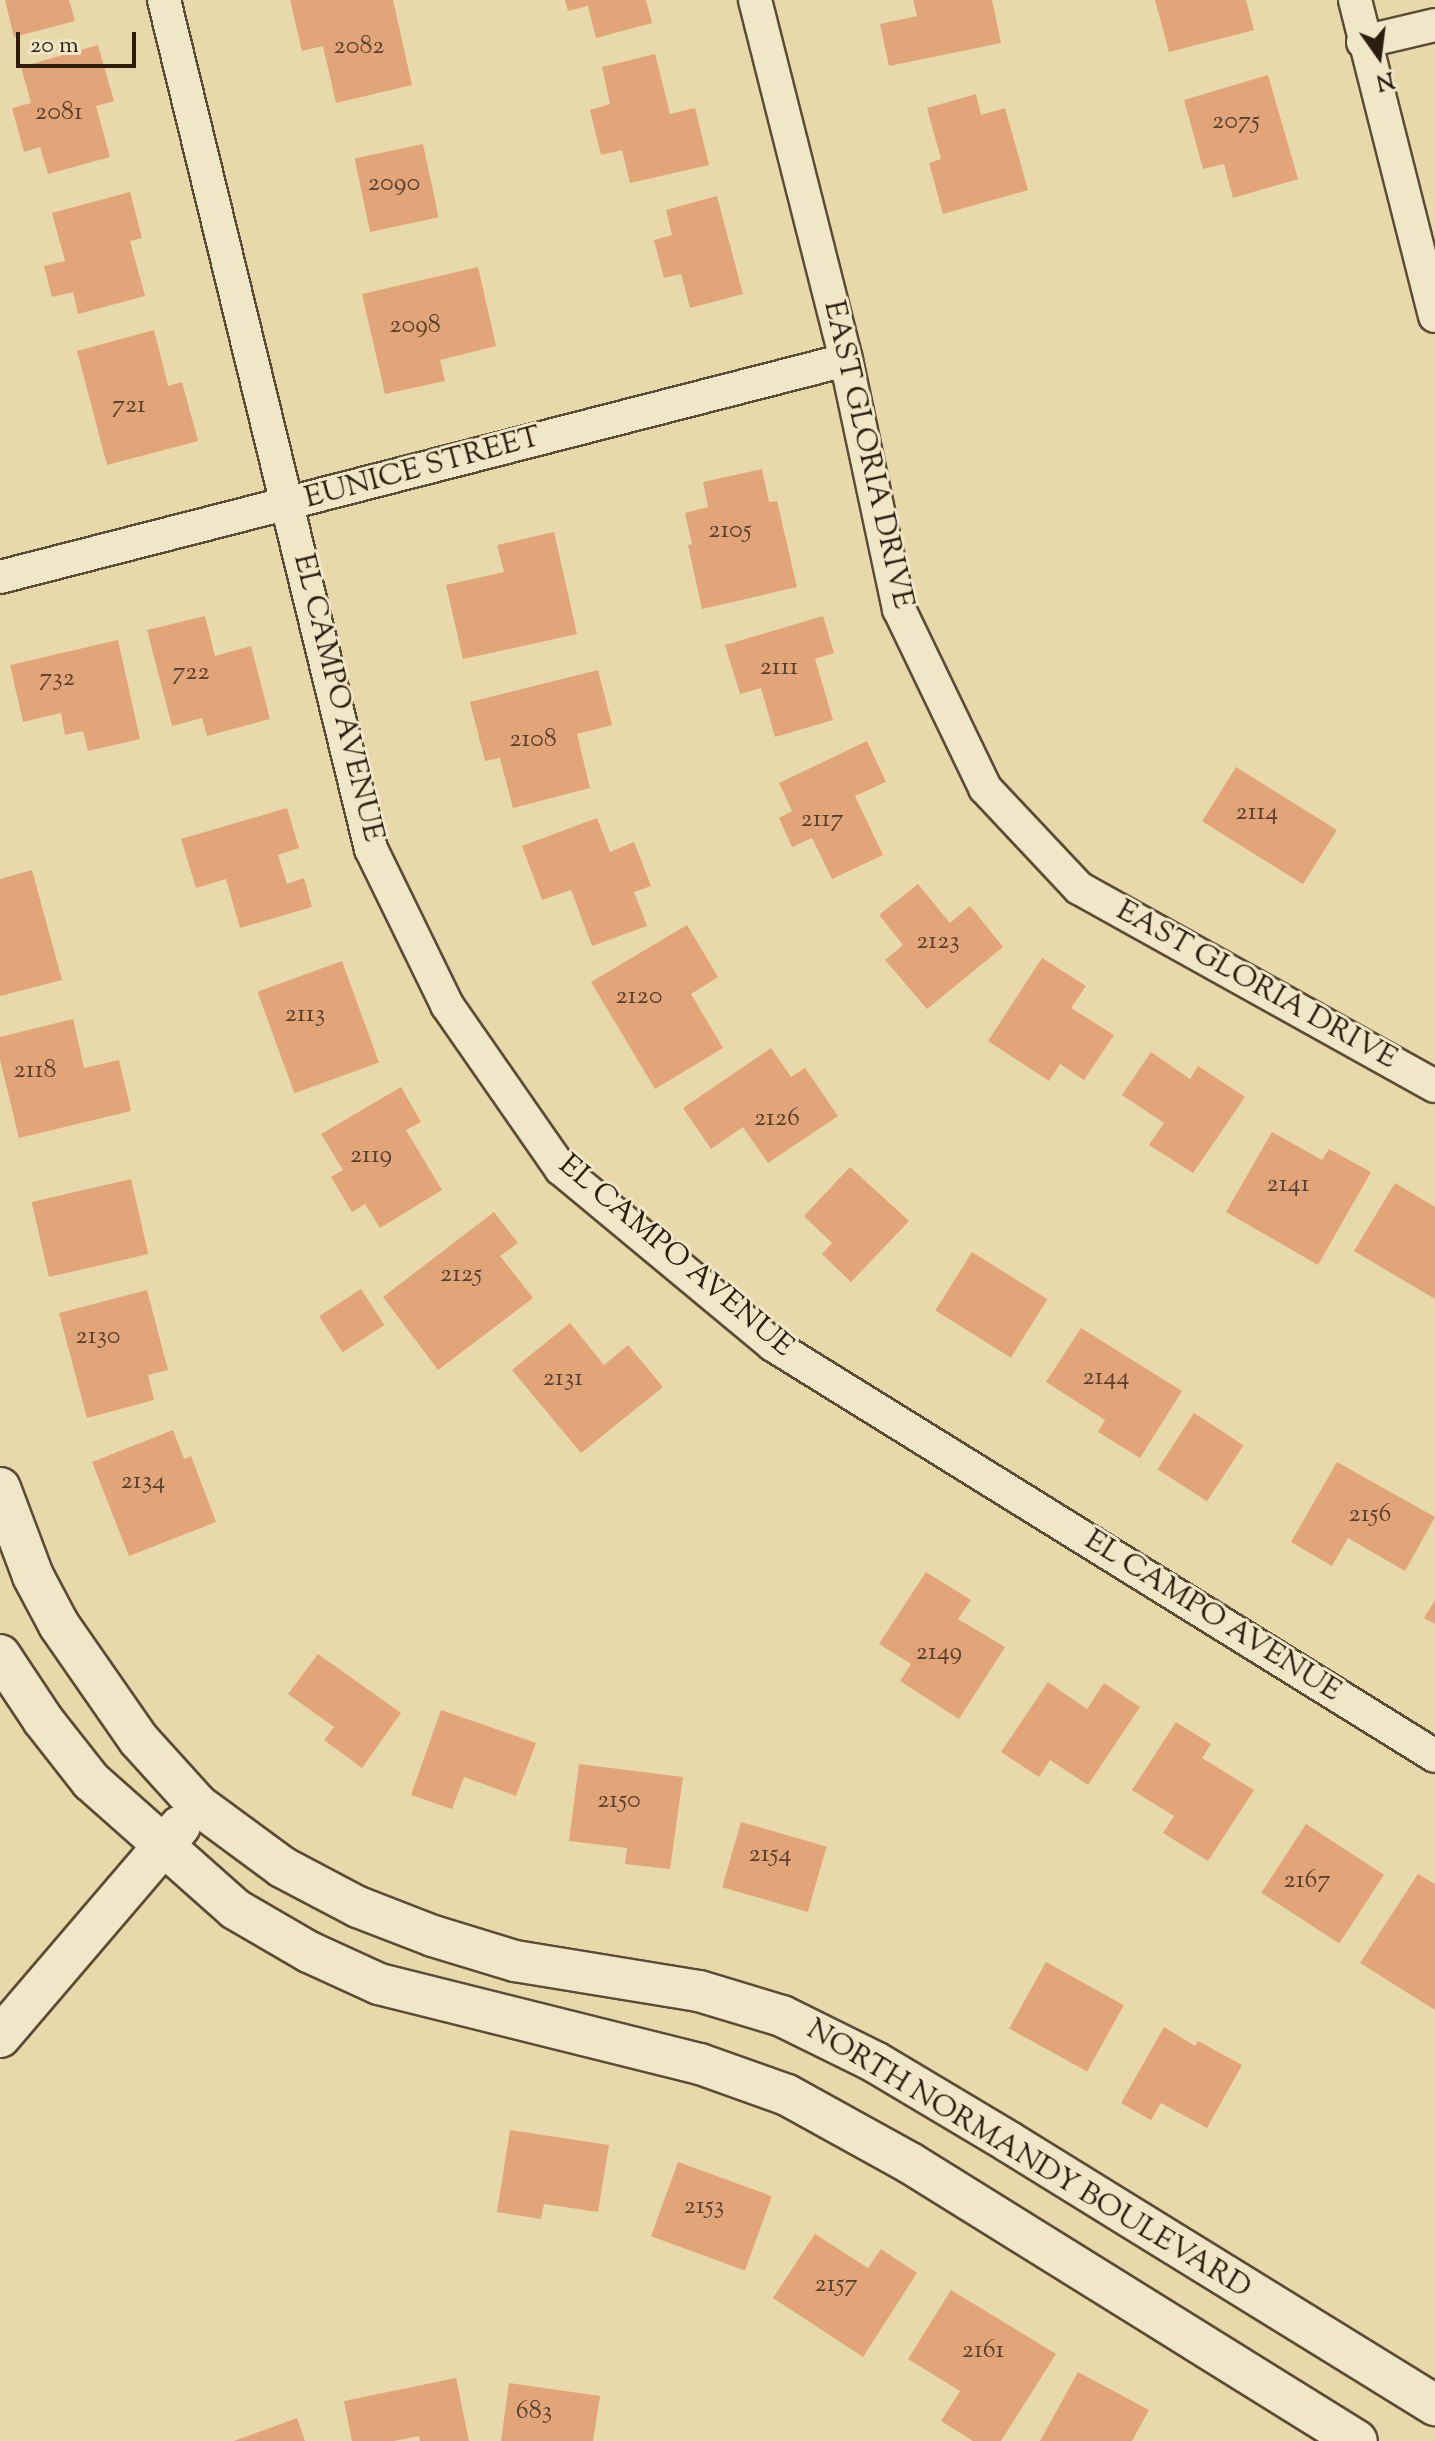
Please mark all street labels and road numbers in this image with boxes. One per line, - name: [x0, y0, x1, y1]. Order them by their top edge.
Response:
- street label: EAST GLORIA DRIVE: [814, 297, 920, 613]
- street label: EUNICE STREET: [301, 420, 545, 518]
- street label: EL CAMPO AVENUE: [284, 550, 390, 846]
- street label: EAST GLORIA DRIVE: [1109, 894, 1403, 1078]
- street label: EL CAMPO AVENUE: [550, 1148, 800, 1366]
- street label: EL CAMPO AVENUE: [1077, 1523, 1347, 1711]
- street label: NORTH NORMANDY BOULEVARD: [799, 2013, 1257, 2307]

